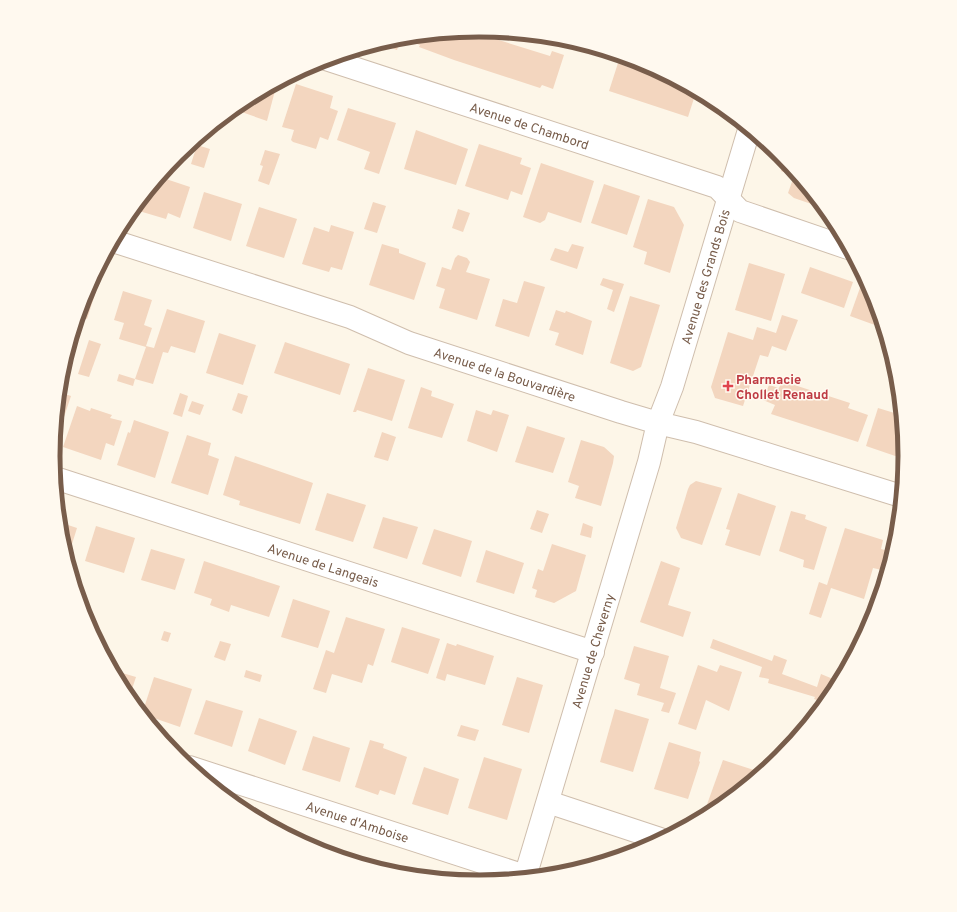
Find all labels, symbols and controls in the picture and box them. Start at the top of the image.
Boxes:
street label: Avenue de Chambord [467,101,590,154]
street label: Avenue des Grands Bois [679,208,735,347]
street label: Avenue de la Bouvardière [431,346,577,407]
place label: Pharmacie Chollet Renaud [736,373,828,404]
marker: Pharmacie Chollet Renaud [723,381,733,391]
street label: Avenue de Langeais [265,541,380,592]
street label: Avenue de Cheverny [570,592,619,711]
street label: Avenue d'Amboise [303,799,410,848]

